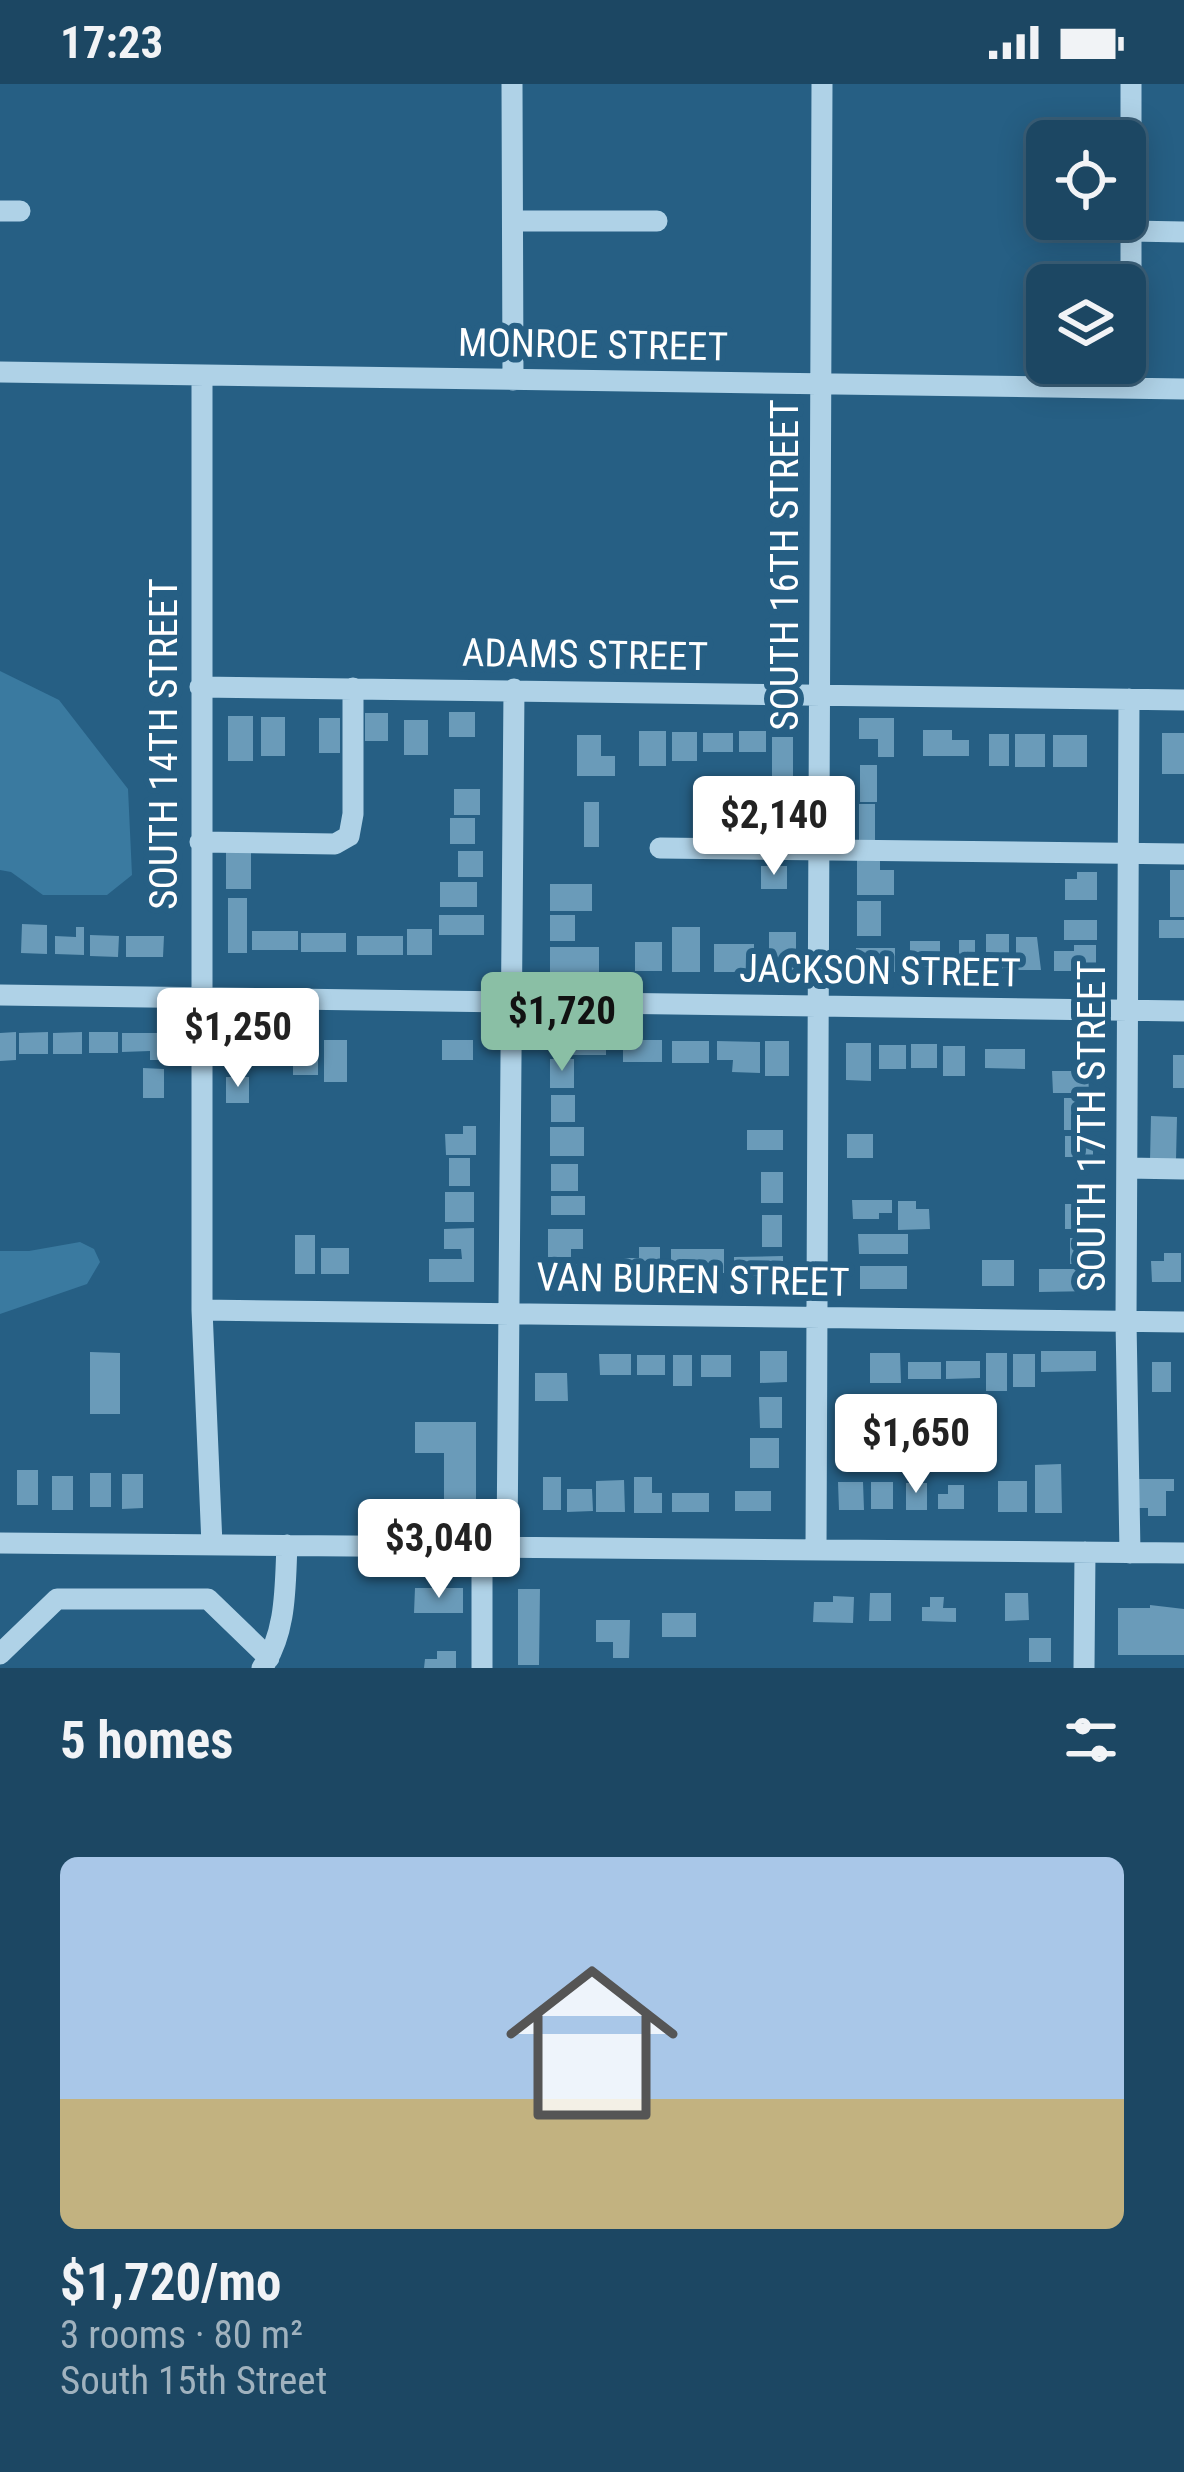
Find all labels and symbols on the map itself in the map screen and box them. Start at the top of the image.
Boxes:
street label: MONROE STREET [458,320,728,370]
street label: SOUTH 16TH STREET [762,399,808,731]
street label: SOUTH 14TH STREET [141,578,187,910]
street label: ADAMS STREET [462,630,708,680]
pin: $2,140 [676,776,872,878]
street label: JACKSON STREET [739,946,1021,996]
street label: SOUTH 17TH STREET [1069,960,1115,1292]
pin: $1,720 [464,972,660,1074]
pin: $1,250 [140,988,336,1090]
street label: VAN BUREN STREET [536,1254,850,1306]
pin: $1,650 [818,1394,1014,1496]
pin: $3,040 [341,1499,537,1601]

